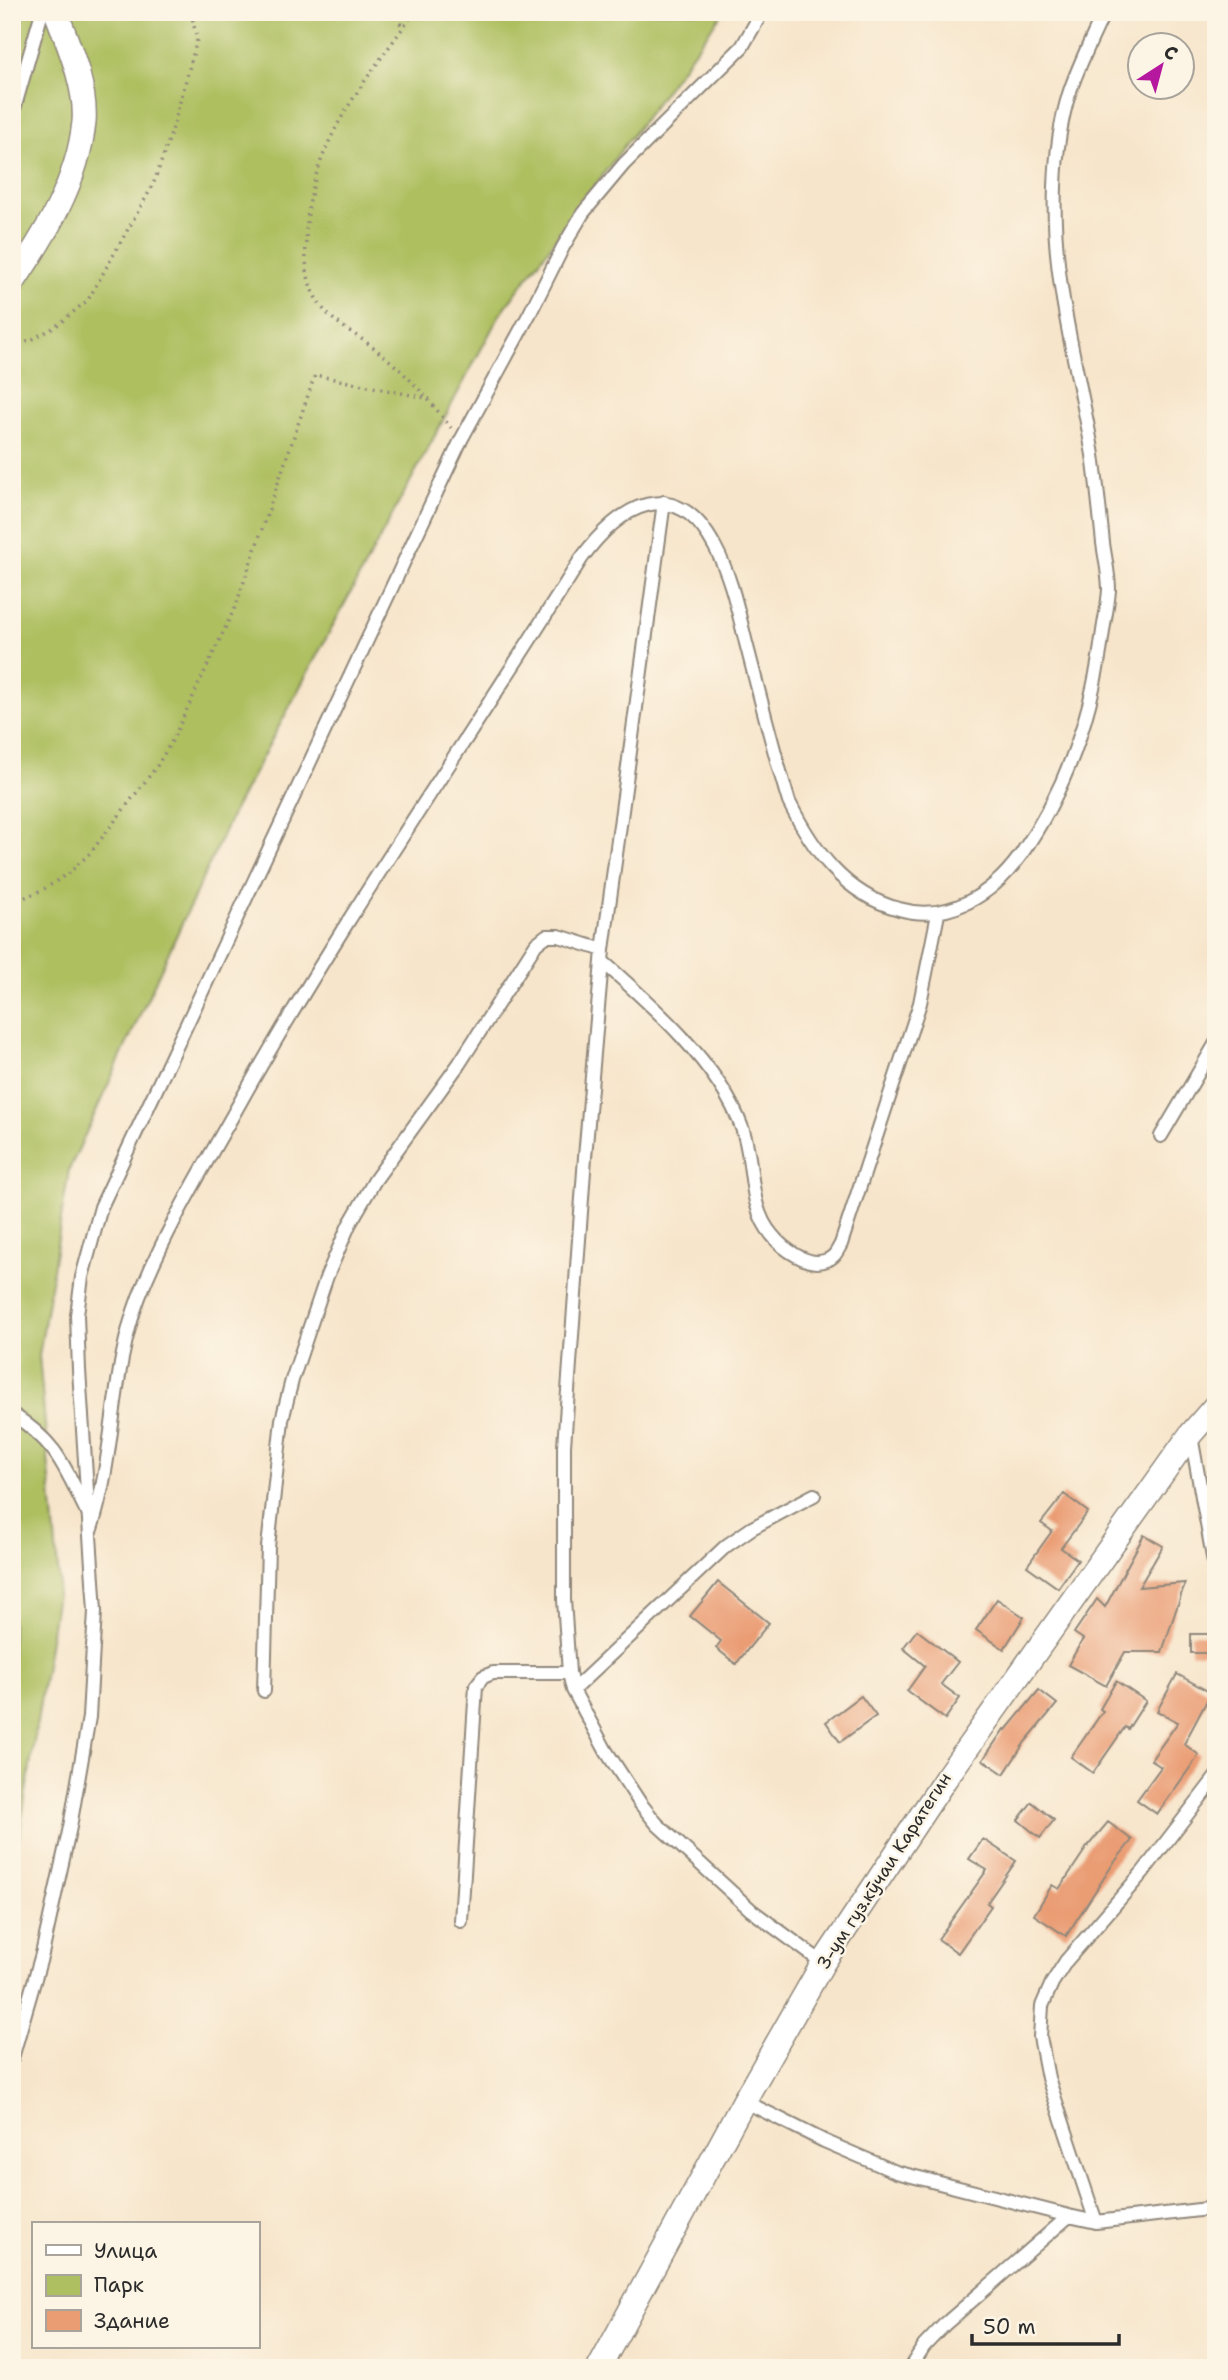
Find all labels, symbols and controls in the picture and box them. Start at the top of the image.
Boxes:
north arrow [1126,32,1196,102]
text: С [1159,39,1183,66]
street label: 3-ум гуз.кӯчаи Каратегин [811,1768,957,1974]
legend [32,2222,259,2348]
text: Улица [94,2237,157,2265]
text: Парк [94,2271,144,2299]
scale bar [972,2303,1120,2347]
text: Здание [94,2307,170,2335]
text: 50 m [983,2313,1036,2341]

